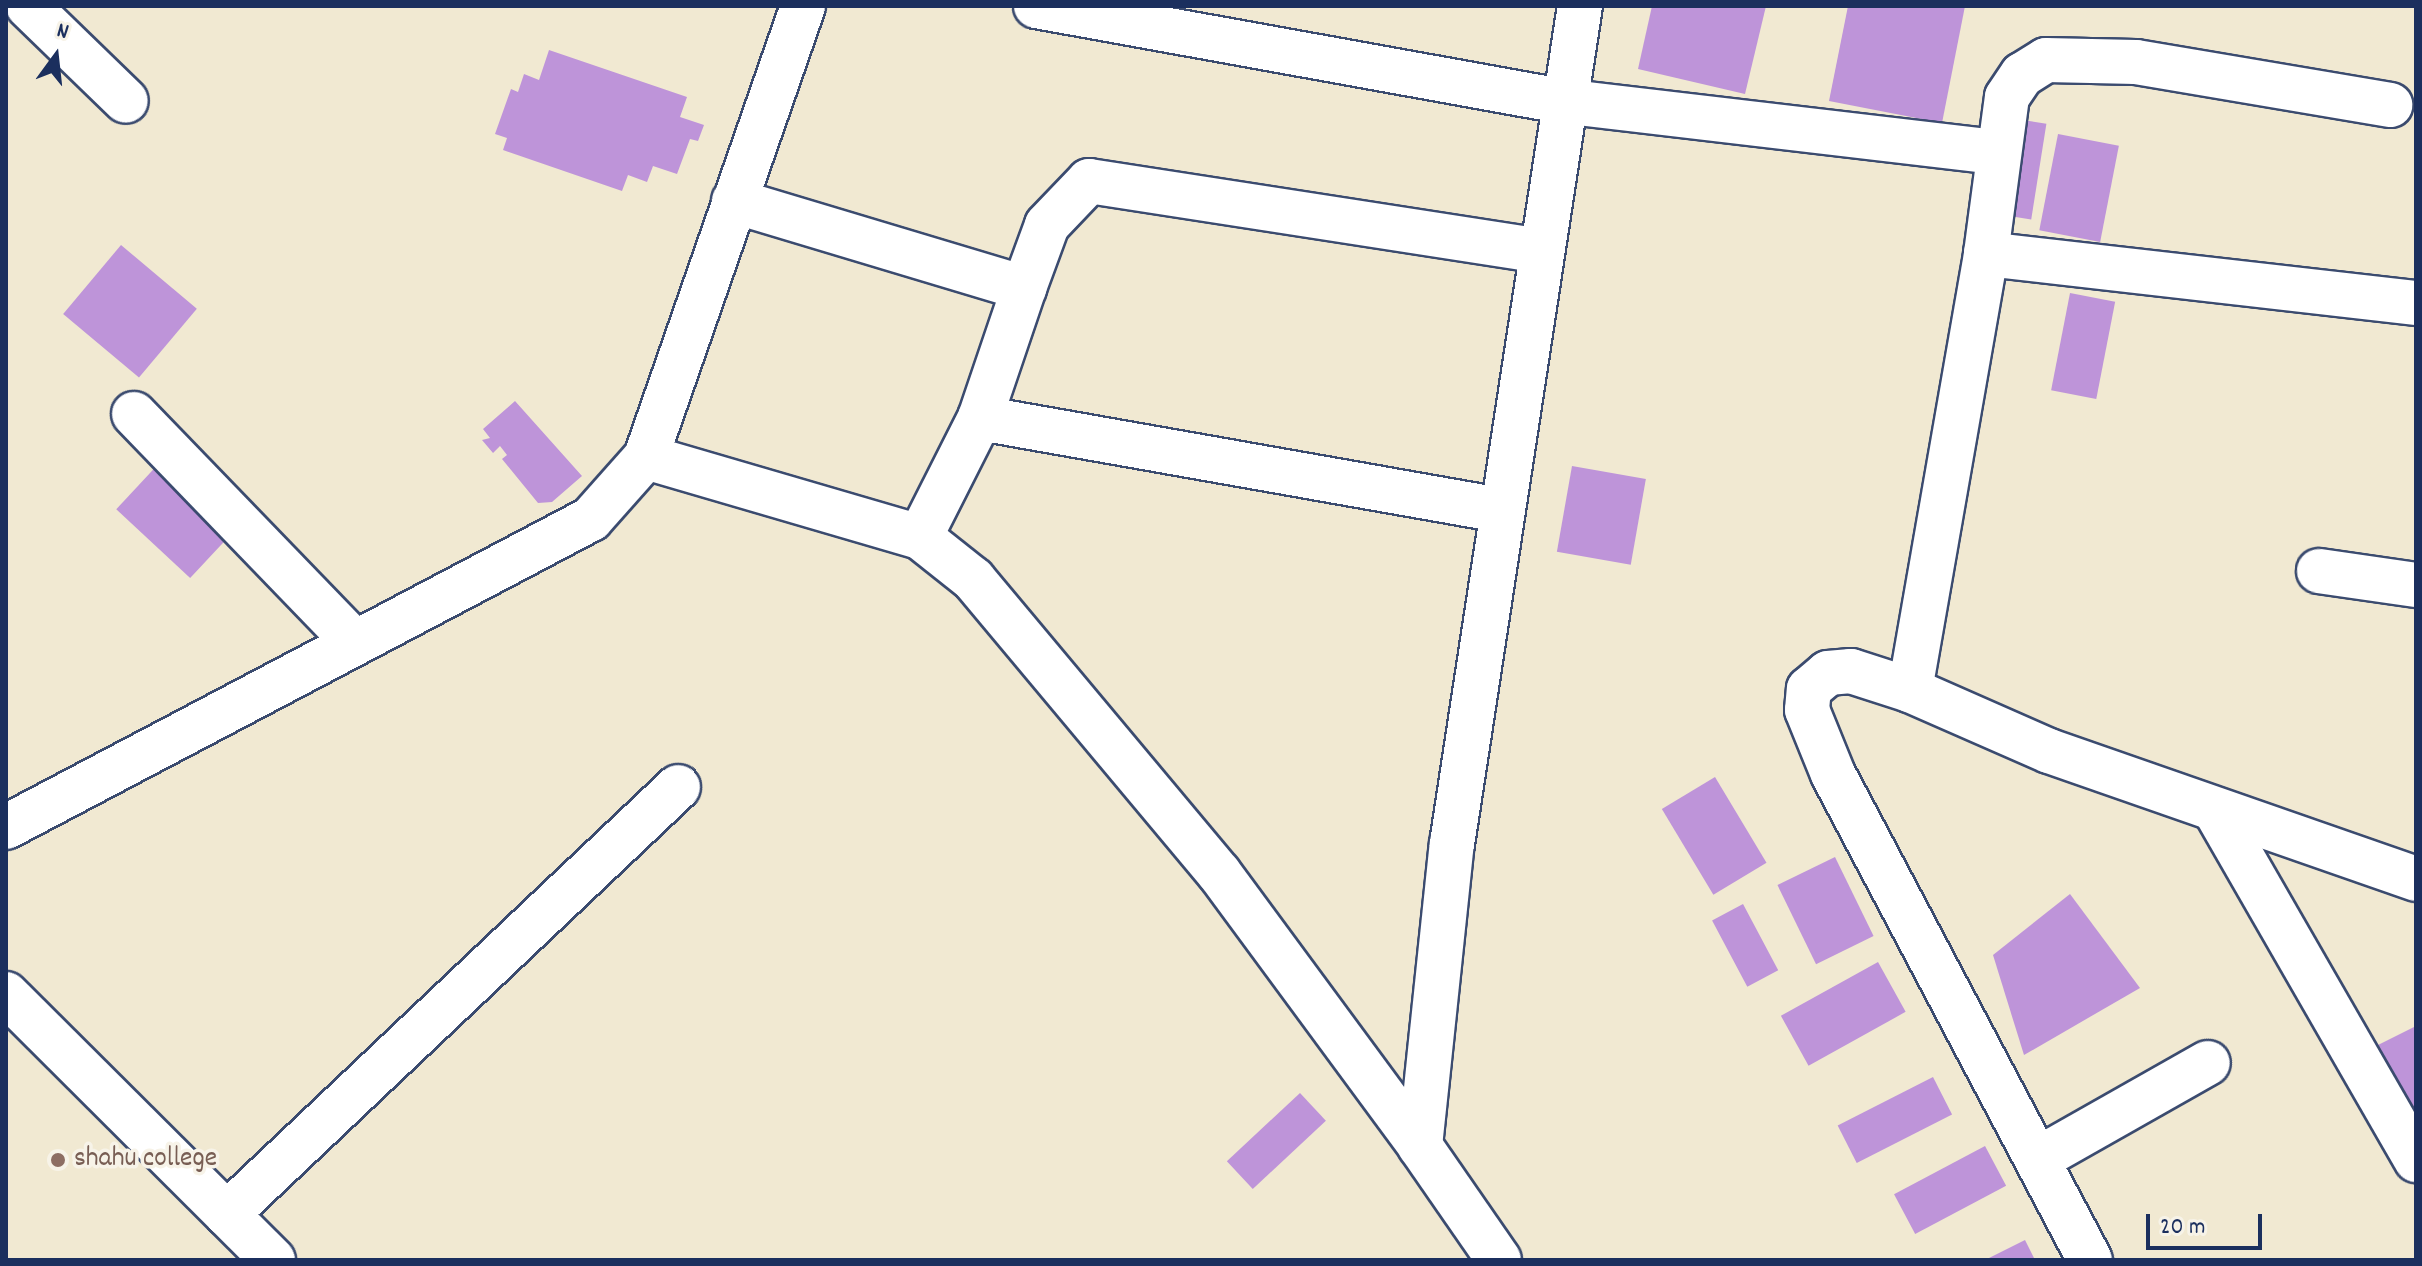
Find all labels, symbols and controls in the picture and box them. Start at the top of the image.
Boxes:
north arrow [16,16,96,96]
text: N [53,16,72,49]
place label: shahu college [74,1143,217,1177]
marker: shahu college [49,1151,67,1169]
scale bar [2150,1198,2266,1248]
text: 20 m [2160,1211,2206,1245]

